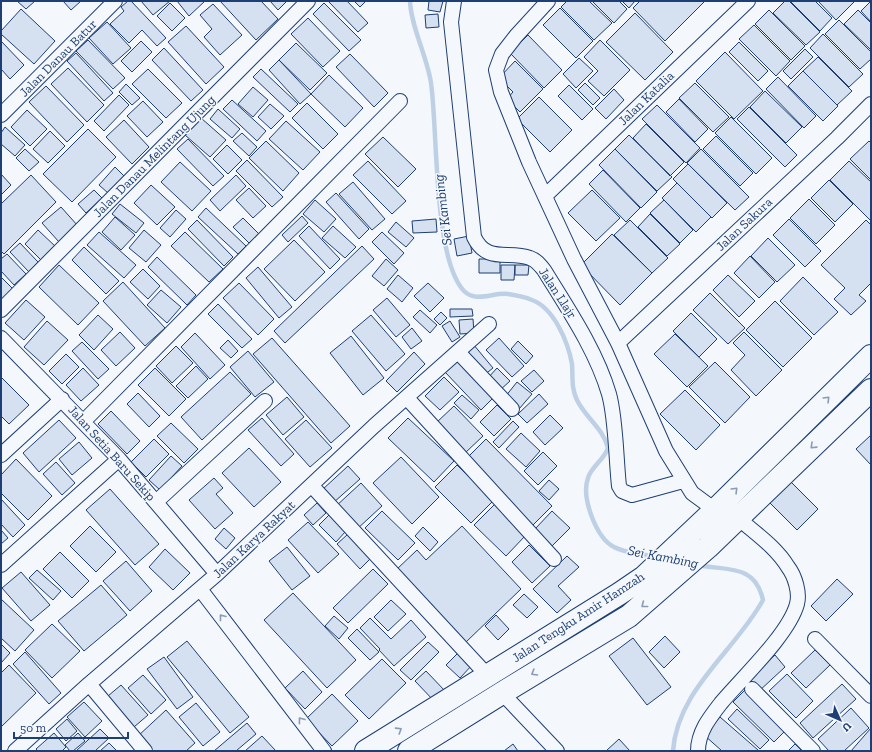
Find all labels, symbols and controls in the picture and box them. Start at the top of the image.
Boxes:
street label: Jalan Danau Batur [16,16,100,100]
street label: Jalan Katalia [615,67,677,128]
street label: Jalan Danau Melintang Ujung [90,92,219,221]
water label: Sei Kambing [430,173,456,247]
street label: Jalan Sakura [713,194,776,254]
street label: Jalan Llajr [535,265,580,322]
one-way arrow [822,396,830,404]
street label: Jalan Setia Baru Sekip [65,402,159,504]
one-way arrow [810,441,818,449]
one-way arrow [730,487,738,495]
street label: Jalan Karya Rakyat [210,497,298,581]
water label: Sei Kambing [626,542,701,572]
street label: Jalan Tengku Amir Hamzah [509,568,647,665]
one-way arrow [641,600,648,607]
one-way arrow [219,614,226,621]
one-way arrow [531,669,538,676]
north arrow [820,700,860,740]
scale bar [14,714,128,740]
one-way arrow [299,717,306,724]
text: U [839,719,854,734]
text: 50 m [20,721,47,735]
one-way arrow [395,728,402,735]

